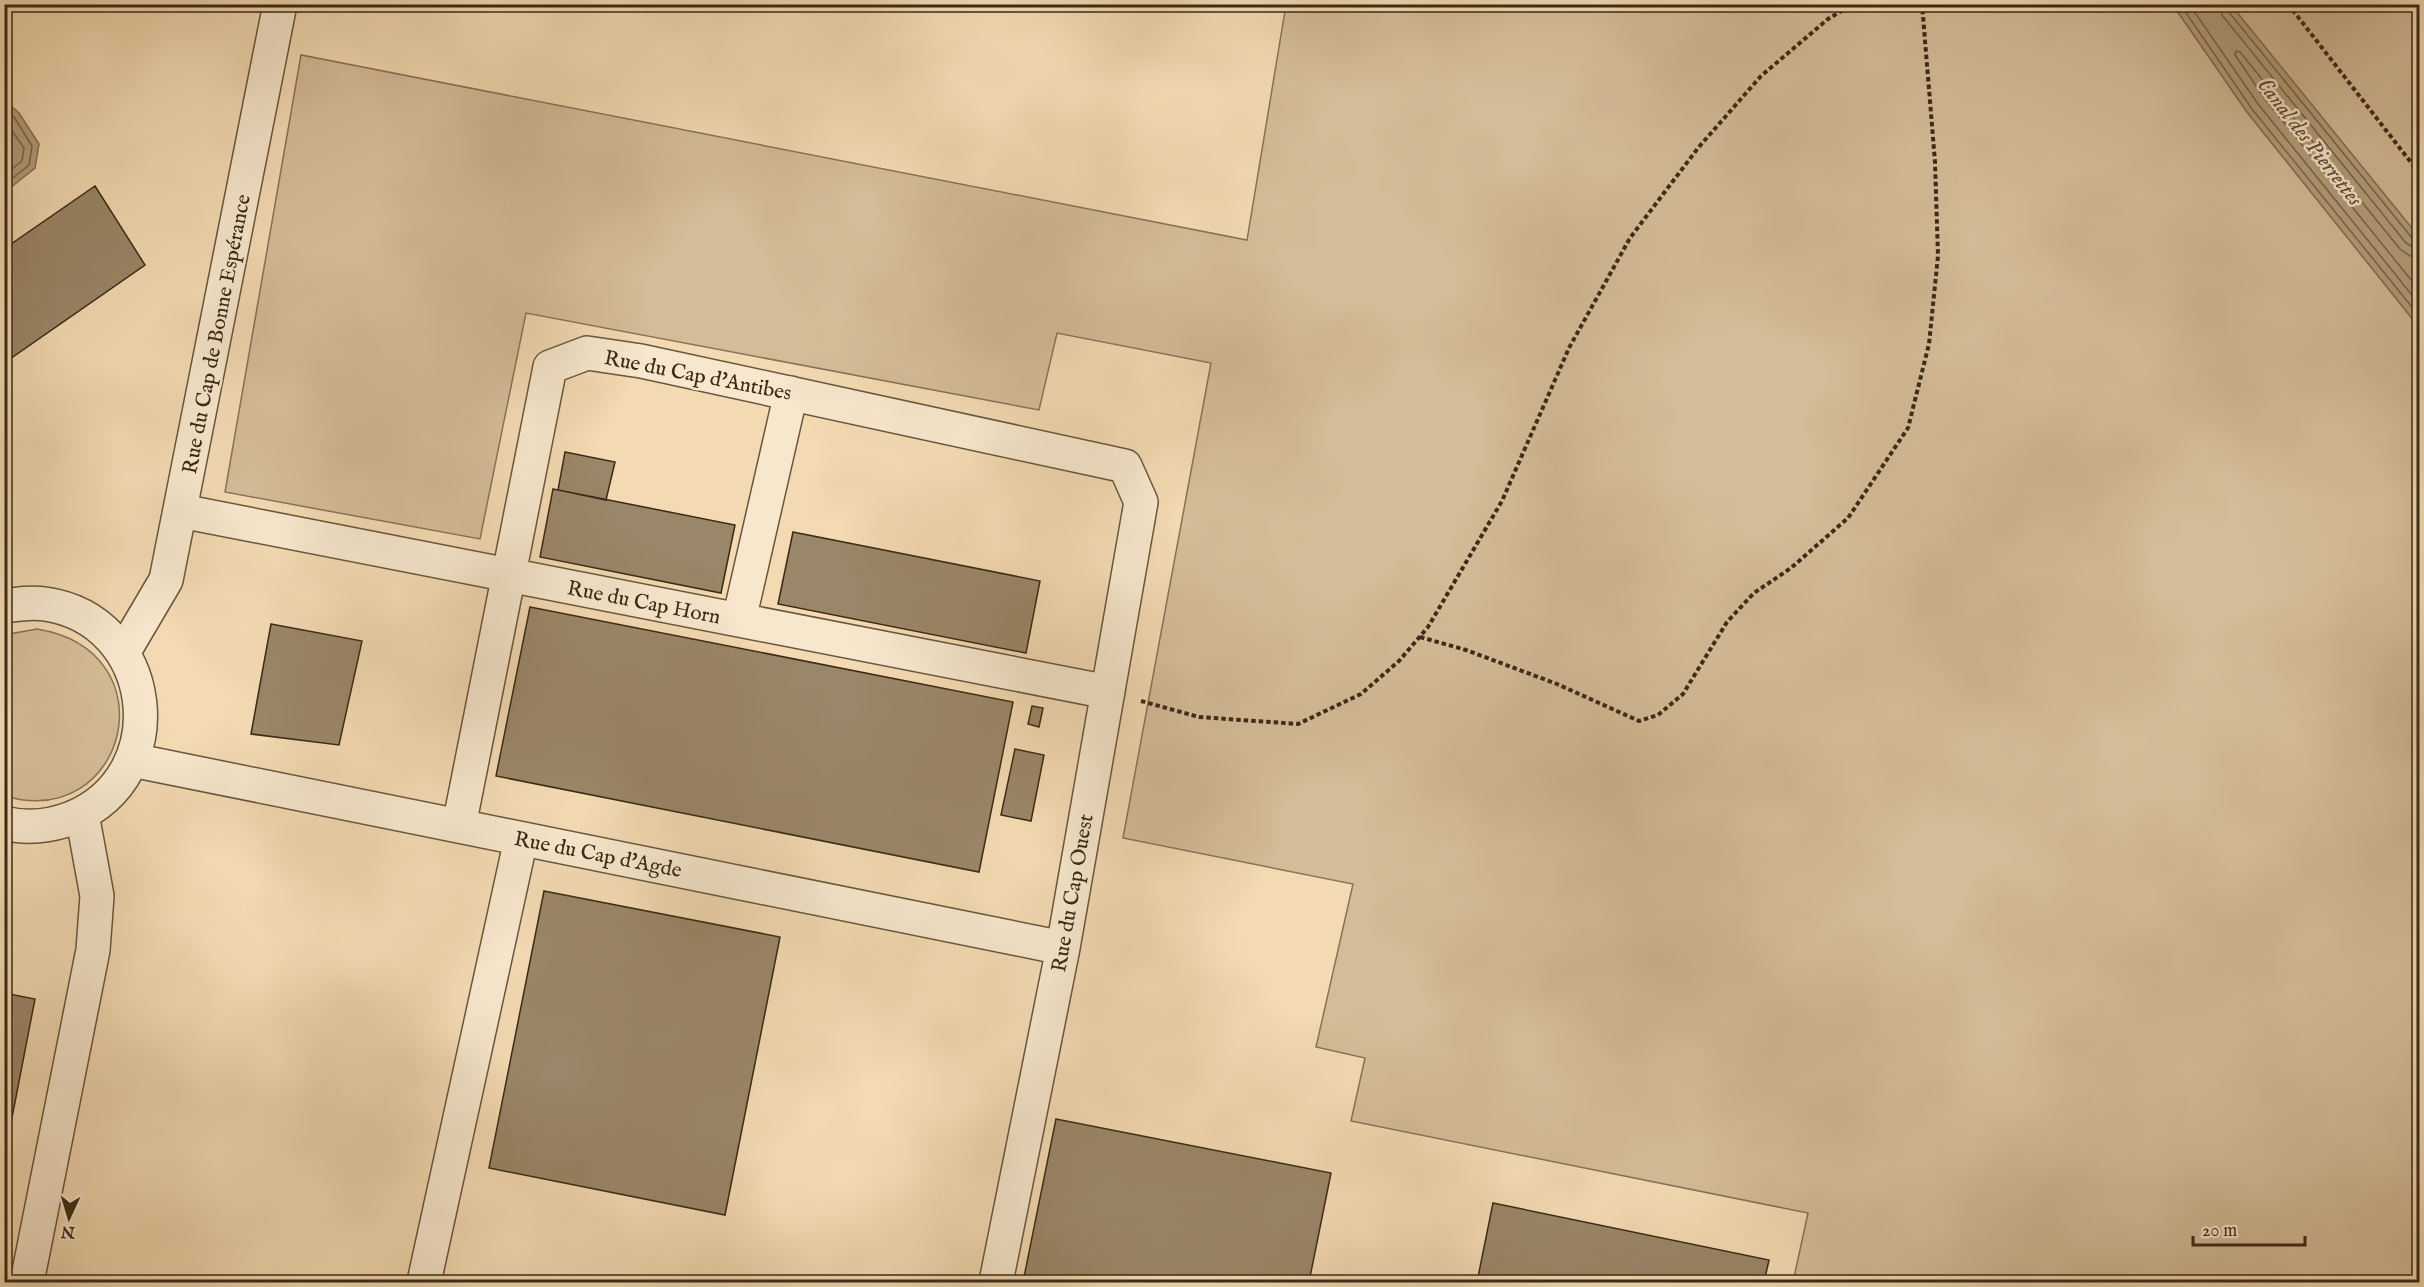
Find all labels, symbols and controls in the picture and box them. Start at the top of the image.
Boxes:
water label: Canal des Pierrettes [2251,72,2369,213]
street label: Rue du Cap de Bonne Espérance [177,192,258,476]
street label: Rue du Cap d'Antibes [602,345,794,408]
street label: Rue du Cap Horn [565,575,723,632]
street label: Rue du Cap Ouest [1046,812,1101,975]
street label: Rue du Cap d'Agde [512,826,684,885]
north arrow [39,1188,99,1248]
scale bar [2193,1209,2306,1247]
text: N [60,1220,77,1241]
text: 20 m [2202,1220,2237,1243]

